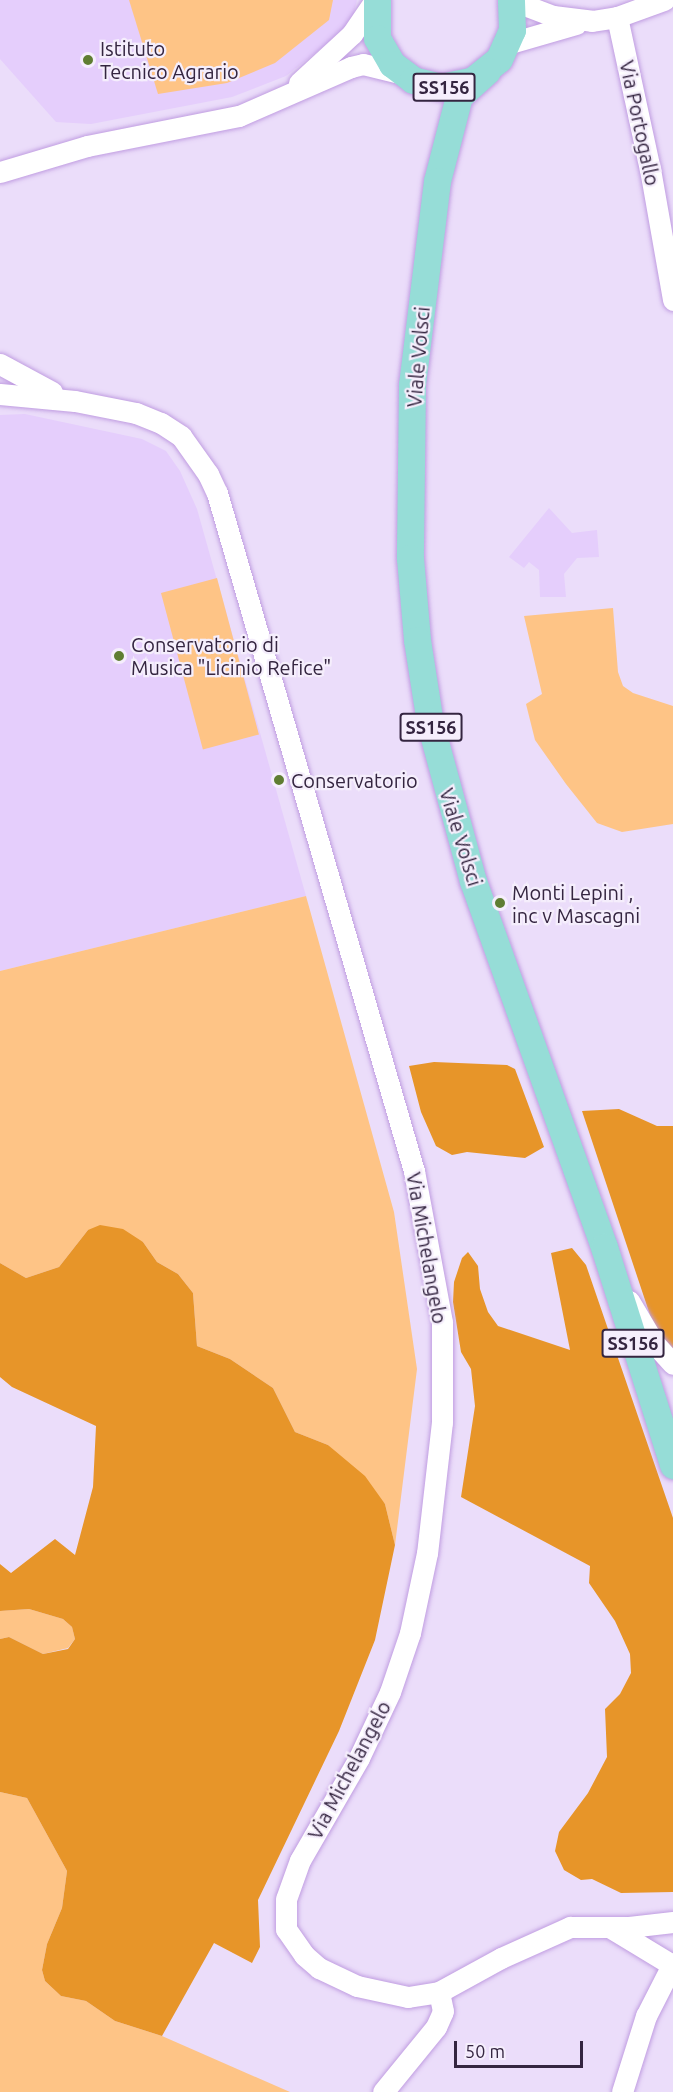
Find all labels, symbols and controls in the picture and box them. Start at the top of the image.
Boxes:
place label: Istituto Tecnico Agrario [100,36,239,83]
marker: Istituto Tecnico Agrario [81,53,95,67]
street label: Via Portogallo [615,58,665,188]
road number: SS156 [412,72,476,102]
street label: Viale Volsci [402,306,434,408]
place label: Conservatorio di Musica "Licinio Refice" [131,632,331,679]
marker: Conservatorio di Musica "Licinio Refice" [112,649,126,663]
road number: SS156 [400,712,462,742]
place label: Conservatorio [291,768,418,792]
marker: Conservatorio [272,773,286,787]
street label: Viale Volsci [435,785,487,889]
place label: Monti Lepini , inc v Mascagni [512,880,640,927]
marker: Monti Lepini , inc v Mascagni [493,896,507,910]
street label: Via Michelangelo [402,1170,452,1326]
road number: SS156 [602,1328,664,1358]
street label: Via Michelangelo [302,1697,396,1843]
scale bar [457,2029,586,2067]
text: 50 m [465,2041,505,2061]

